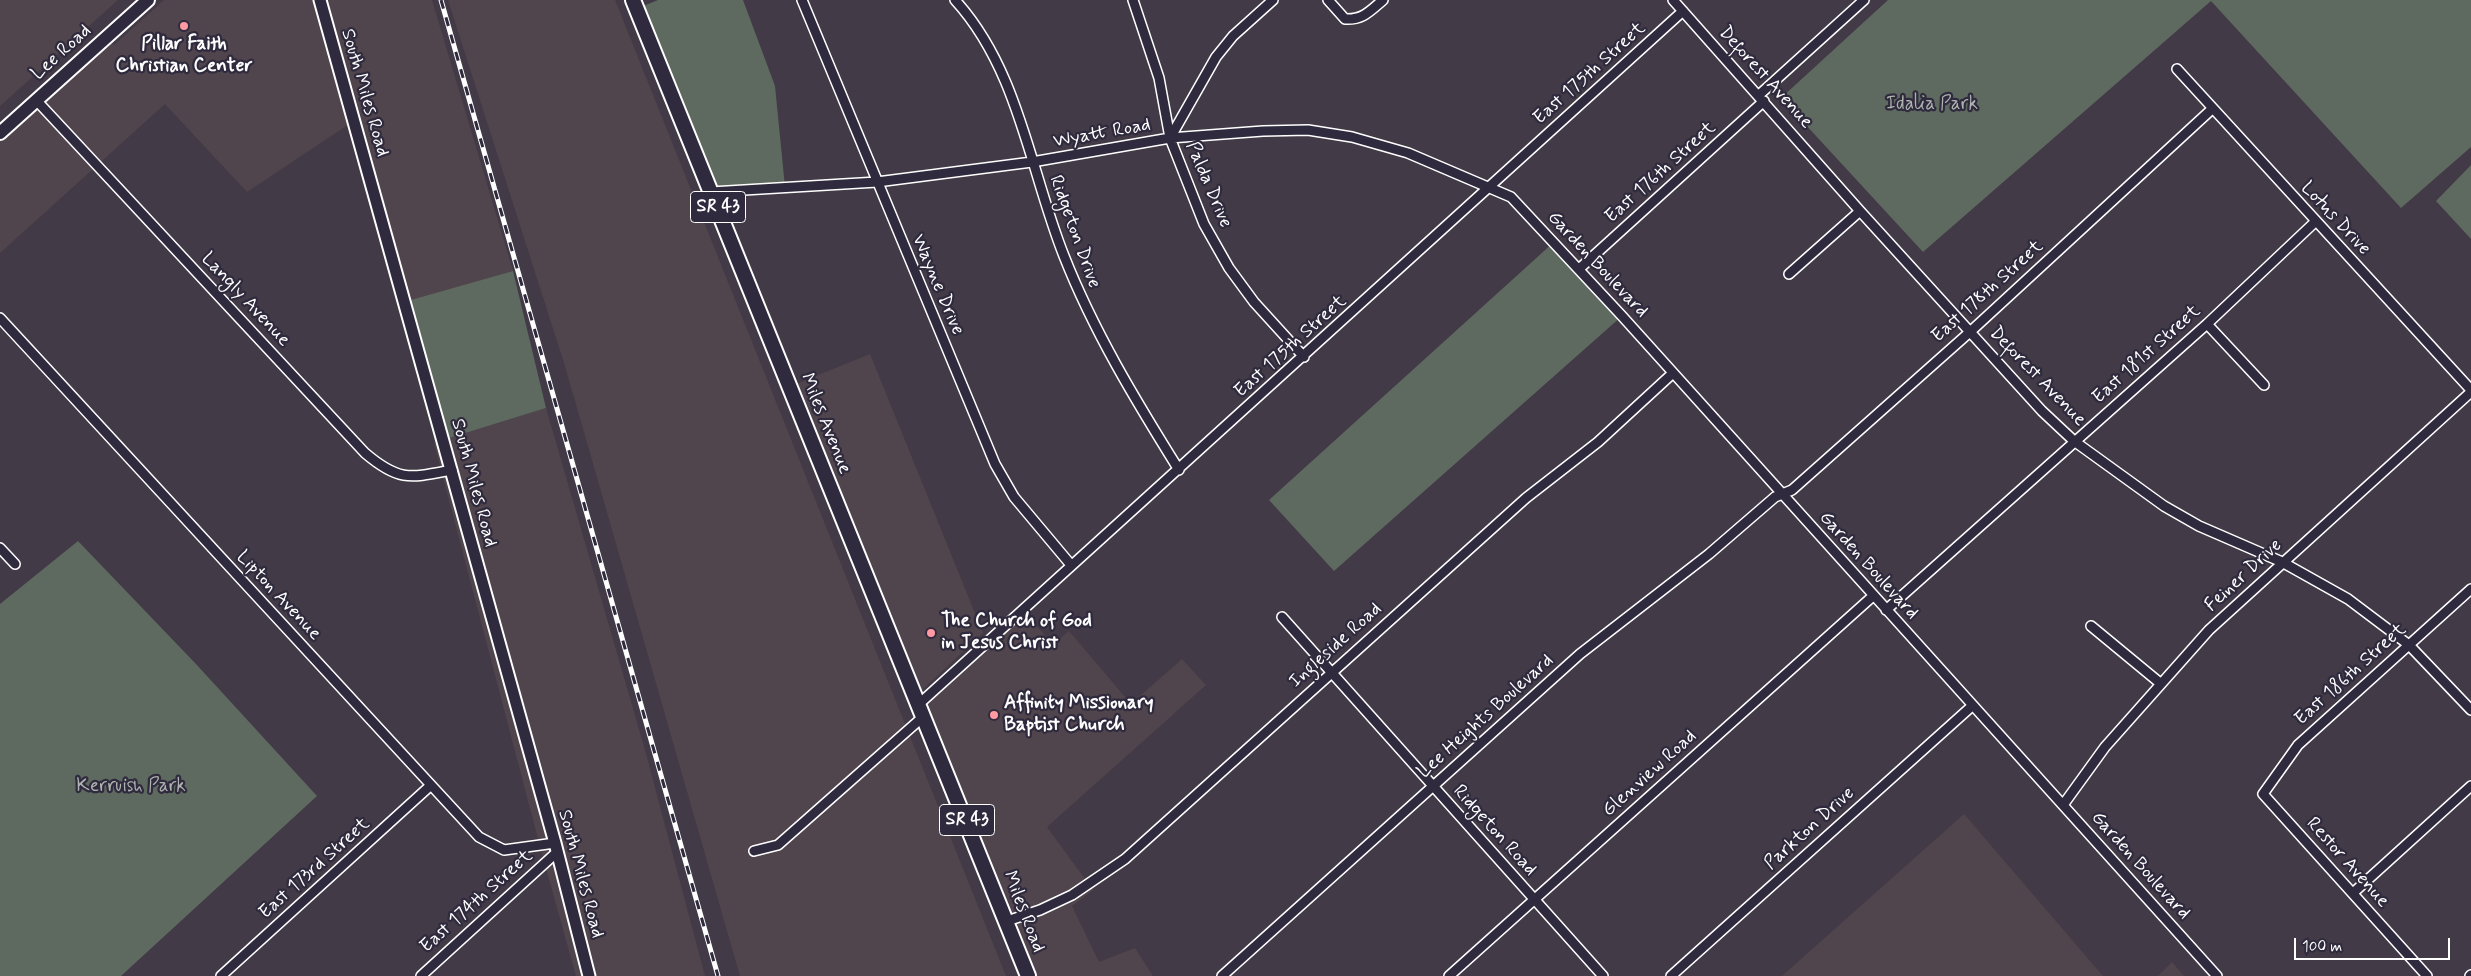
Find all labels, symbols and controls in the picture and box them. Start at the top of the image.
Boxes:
street label: East 175th Street [1529,18,1651,130]
street label: Lee Road [27,20,97,86]
marker: Pillar Faith Christian Center [178,20,190,32]
street label: Deforest Avenue [1713,22,1817,134]
street label: South Miles Road [335,27,393,159]
place label: Pillar Faith Christian Center [116,34,252,78]
park label: Idalia Park [1886,94,1978,116]
street label: Wyatt Road [1051,114,1153,154]
street label: East 176th Street [1601,117,1721,229]
street label: Palda Drive [1180,139,1236,231]
street label: Ridgeton Drive [1043,172,1105,292]
street label: Lotus Drive [2295,177,2375,261]
road number: SR 43 [690,192,746,222]
street label: Garden Boulevard [1542,207,1652,323]
street label: Wayne Drive [906,231,968,339]
street label: East 178th Street [1927,236,2049,348]
street label: Langly Avenue [196,248,294,352]
street label: East 175th Street [1230,291,1352,403]
street label: East 181st Street [2088,300,2206,410]
street label: Deforest Avenue [1984,322,2090,432]
street label: Miles Avenue [794,370,856,478]
street label: South Miles Road [445,416,501,550]
street label: Garden Boulevard [1813,507,1923,625]
street label: Feiner Drive [2201,535,2287,617]
street label: Lipton Avenue [231,546,325,646]
street label: Ingleside Road [1285,598,1387,694]
place label: The Church of God in Jesus Christ [941,611,1092,655]
street label: East 186th Street [2291,619,2411,731]
marker: The Church of God in Jesus Christ [925,627,937,639]
street label: Lee Heights Boulevard [1413,650,1559,784]
place label: Affinity Missionary Baptist Church [1004,693,1154,737]
marker: Affinity Missionary Baptist Church [988,709,1000,721]
street label: Glenview Road [1598,726,1702,822]
park label: Kerruish Park [76,776,186,798]
street label: Ridgeton Road [1447,781,1541,881]
street label: Parkton Drive [1760,783,1860,875]
road number: SR 43 [940,804,994,836]
street label: South Miles Road [552,807,608,941]
street label: Garden Boulevard [2085,807,2195,925]
street label: East 173rd Street [255,813,375,925]
street label: Restor Avenue [2300,813,2394,913]
street label: East 174th Street [416,846,538,958]
street label: Miles Road [997,868,1049,956]
scale bar [2296,928,2452,960]
text: 100 m [2302,937,2342,957]

